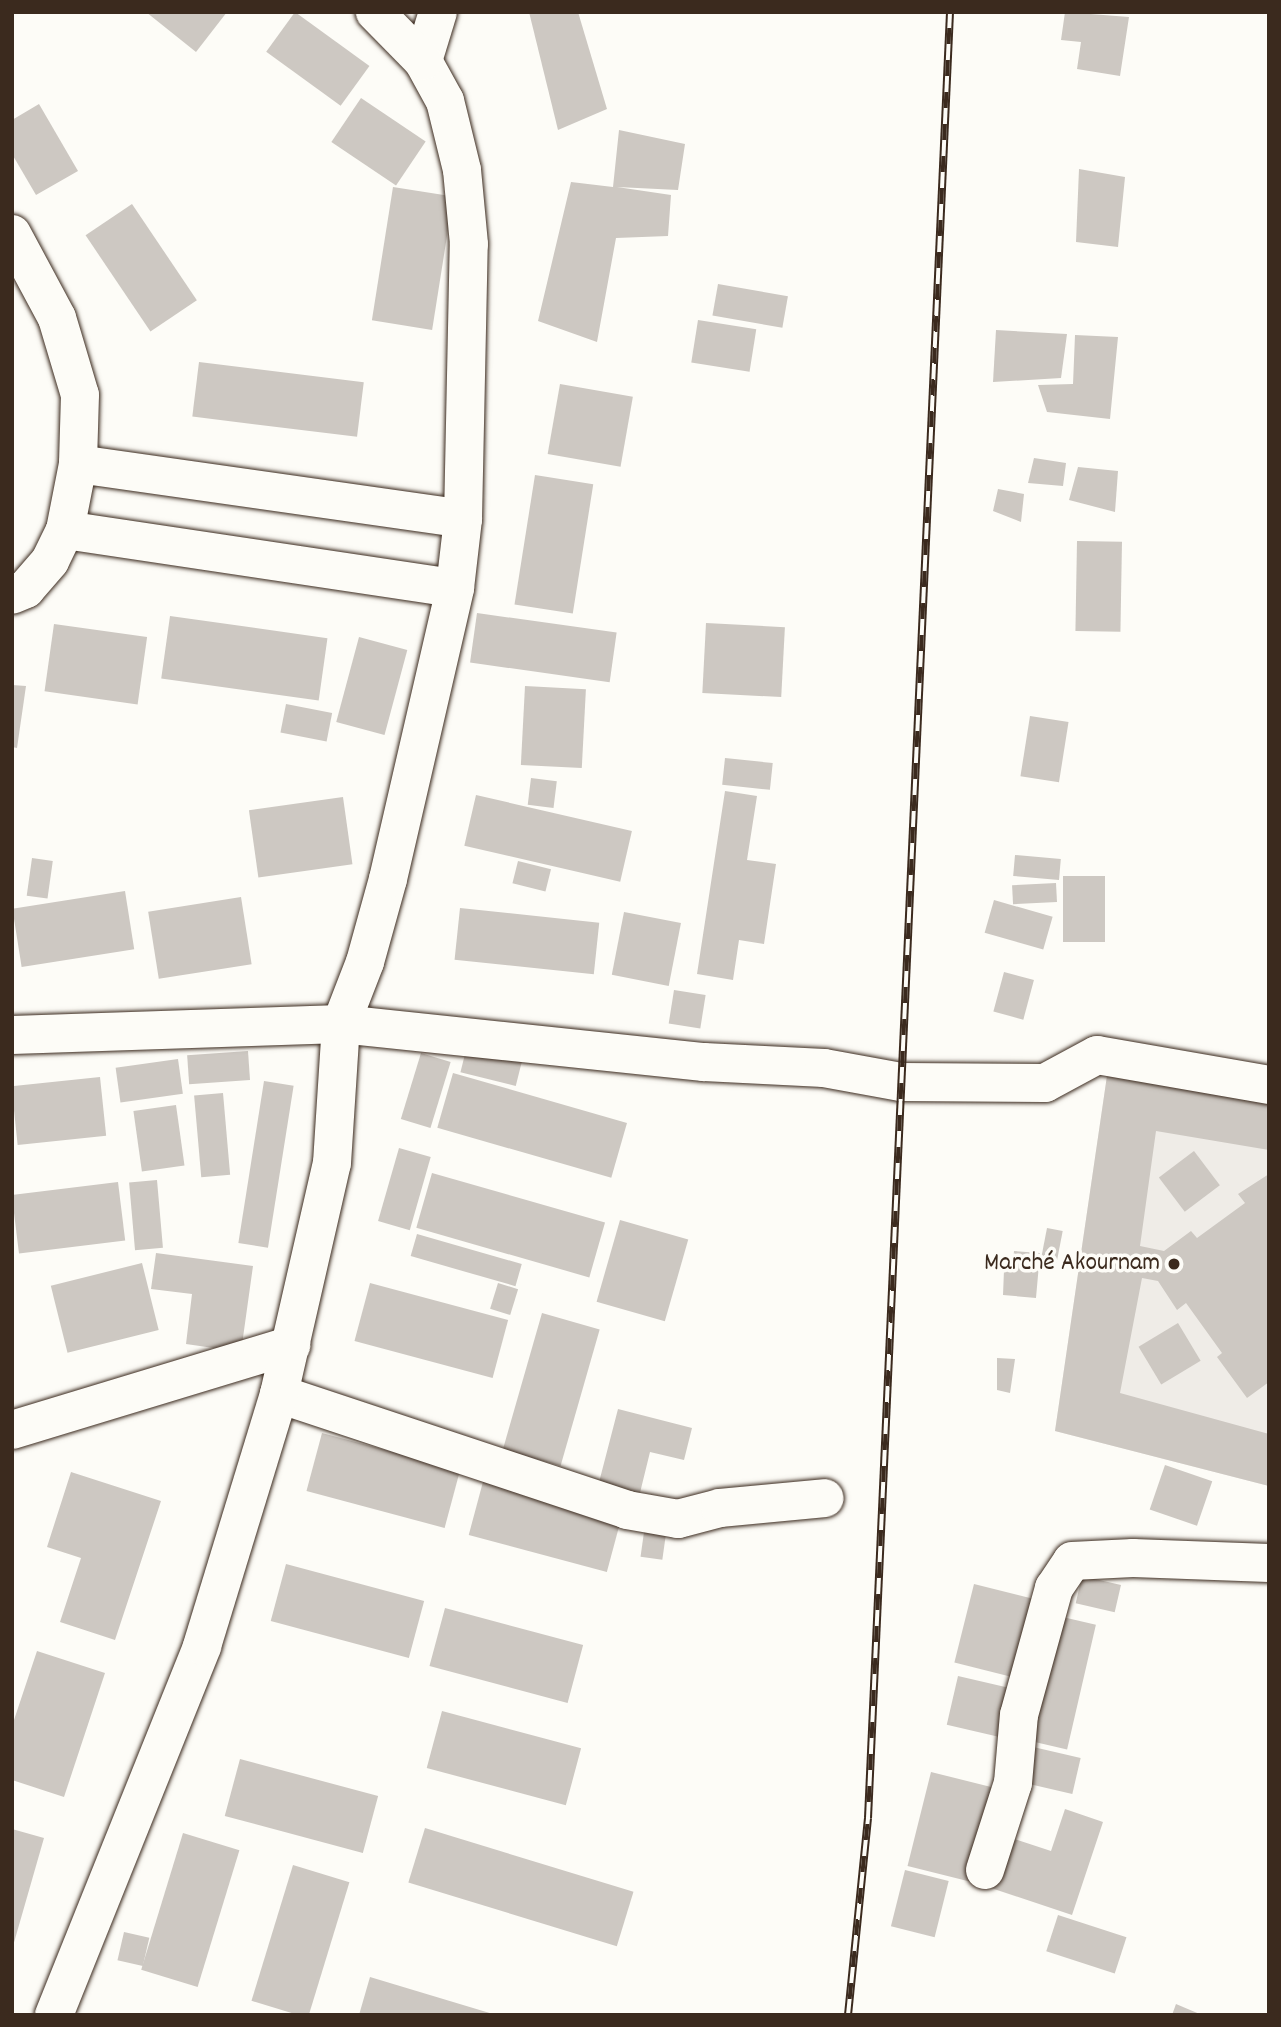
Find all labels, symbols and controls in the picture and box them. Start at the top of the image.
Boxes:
place label: Marché Akournam [984,1248,1160,1280]
marker: Marché Akournam [1166,1256,1182,1272]

